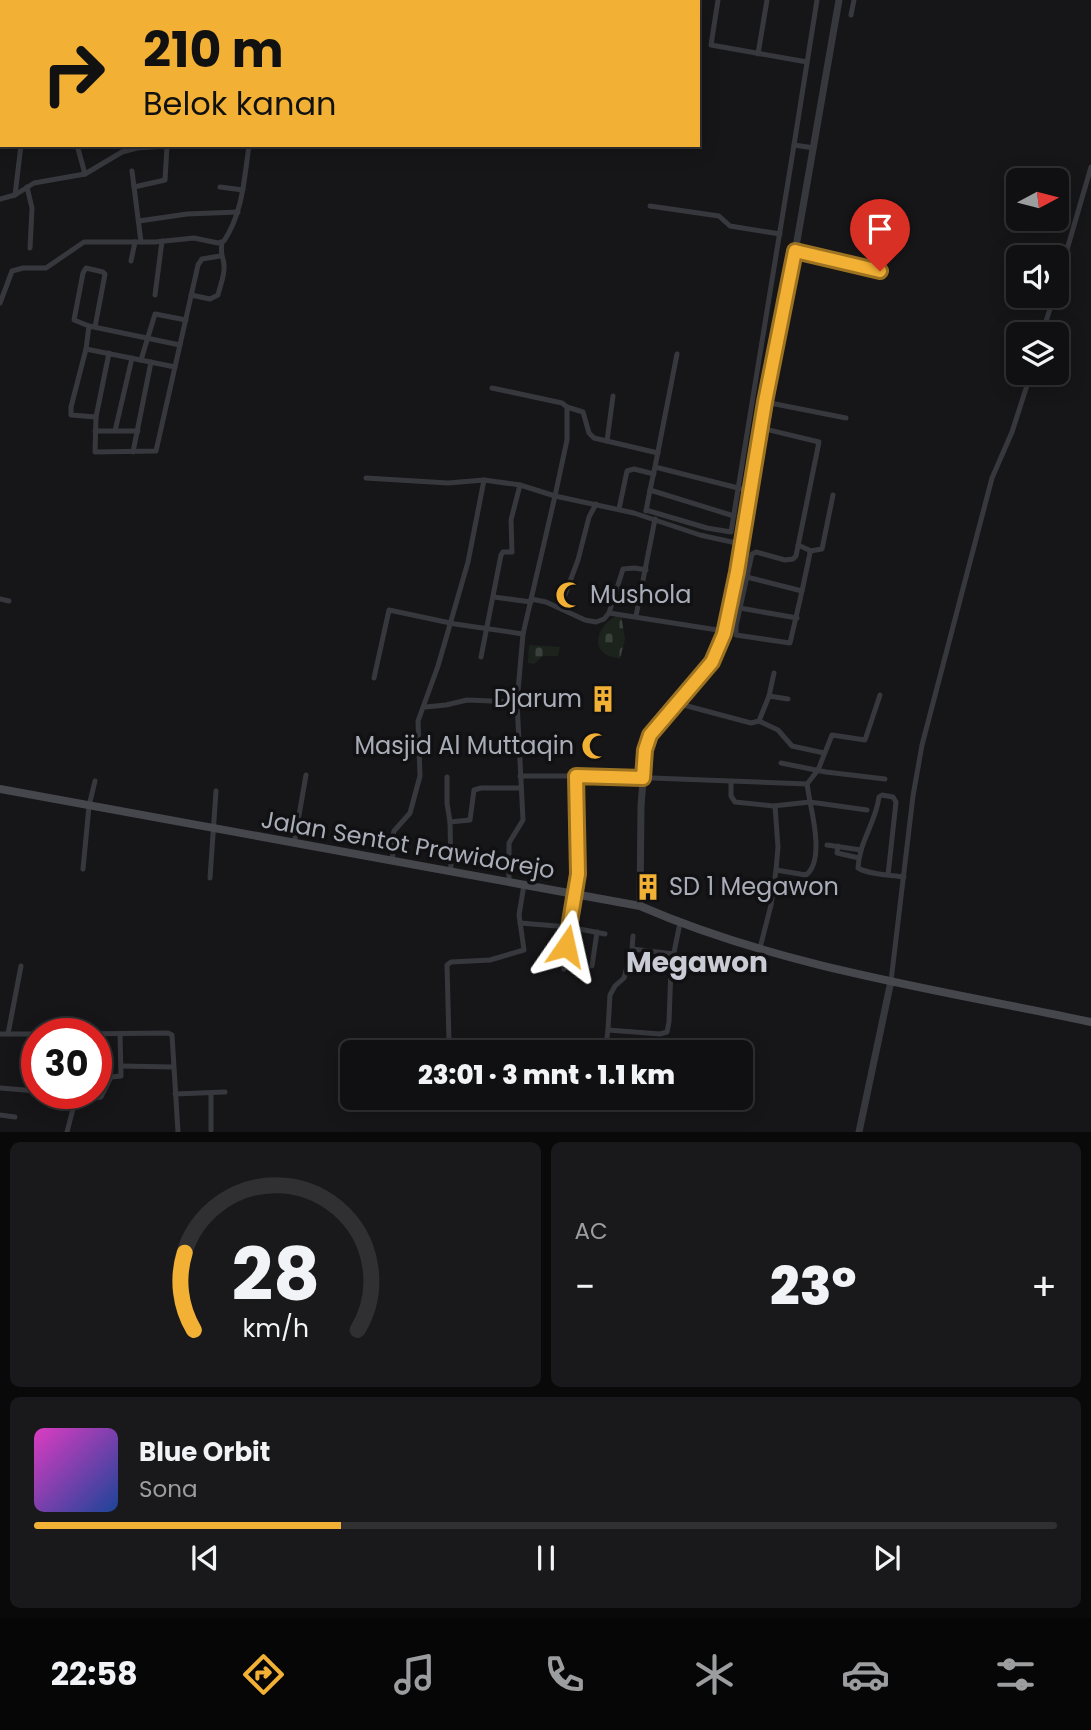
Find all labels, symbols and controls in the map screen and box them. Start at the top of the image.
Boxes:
text: 210 m [143,16,284,84]
icon: right [28,28,119,119]
text: Belok kanan [143,81,337,126]
north arrow [1006,168,1069,231]
map controls [1006,168,1069,385]
pin [850,199,910,271]
icon: arrive [861,210,899,248]
button: sound [1006,245,1069,308]
button: layers [1006,322,1069,385]
place label: Mushola [590,578,691,611]
mosque icon: Mushola [554,580,584,610]
place label: Djarum [494,682,582,715]
building icon: Djarum [588,684,618,714]
place label: Masjid Al Muttaqin [354,729,574,762]
mosque icon: Masjid Al Muttaqin [580,731,610,761]
street label: Jalan Sentot Prawidorejo [259,802,558,887]
place label: SD 1 Megawon [669,870,839,903]
building icon: SD 1 Megawon [633,872,663,902]
position arrow [529,909,603,983]
district label: Megawon [626,943,768,982]
speed limit sign: 30 [21,1018,112,1109]
text: 23:01 · 3 mnt · 1.1 km [418,1057,675,1093]
text: AC [575,1215,608,1247]
text: 28 [231,1225,320,1326]
text: 23° [770,1250,856,1323]
text: − [575,1260,595,1313]
text: + [1031,1260,1057,1313]
text: km/h [242,1311,309,1346]
text: Blue Orbit [139,1434,270,1470]
text: Sona [139,1473,198,1505]
icon: previous [186,1539,224,1577]
icon: pause [527,1539,565,1577]
icon: next [868,1539,906,1577]
icon: directions [239,1650,288,1699]
icon: music [390,1650,439,1699]
icon: phone [540,1650,589,1699]
icon: climate [690,1650,739,1699]
icon: car [841,1650,890,1699]
icon: filters [991,1650,1040,1699]
text: 22:58 [51,1651,138,1696]

